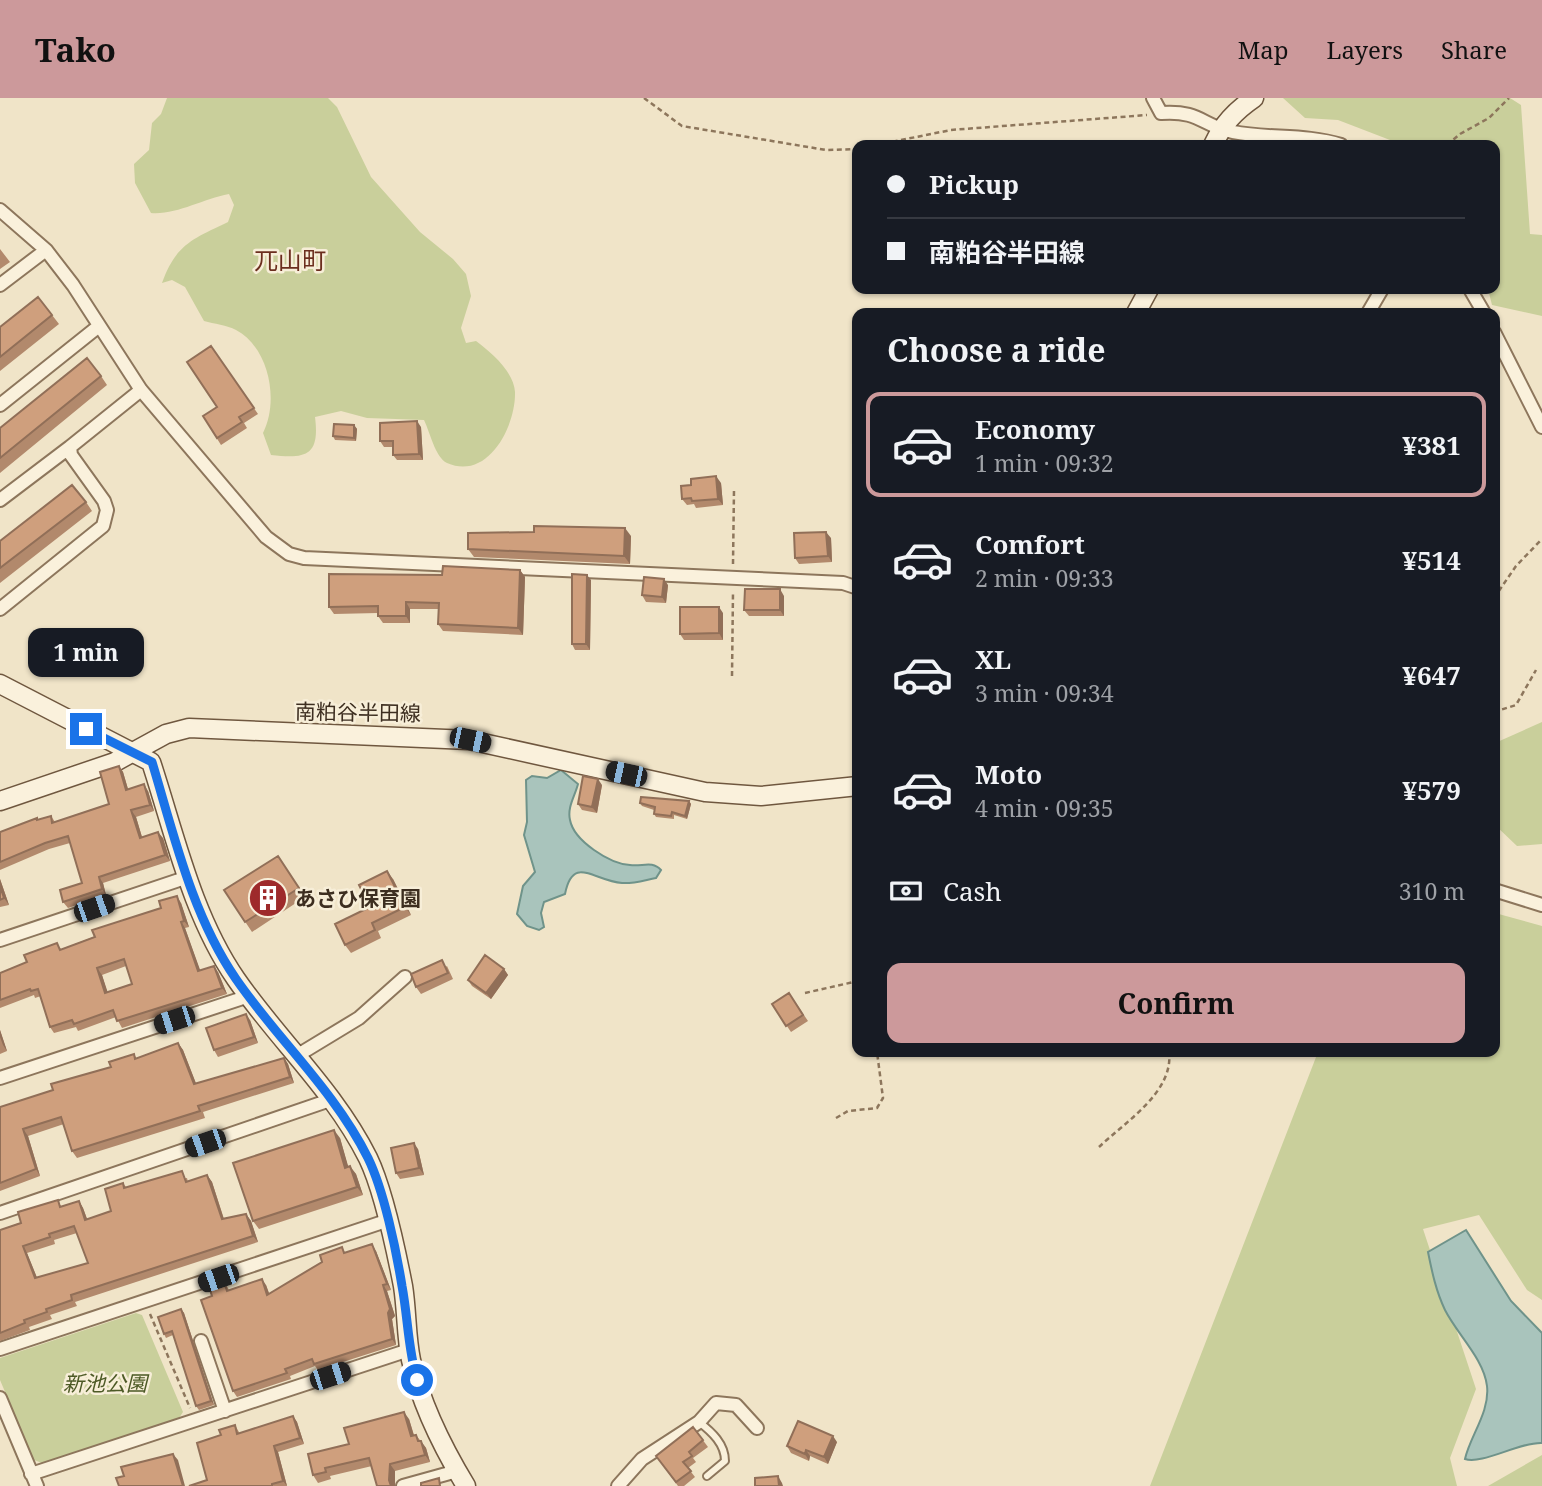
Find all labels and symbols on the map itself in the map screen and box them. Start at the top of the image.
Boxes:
district label: 兀山町 [254,243,326,276]
callout: 1 min [28,628,144,676]
street label: 南粕谷半田線 [295,697,421,727]
route end [70,713,102,745]
car [448,725,493,755]
car [604,759,649,789]
building icon: あさひ保育園 [247,877,289,919]
place label: あさひ保育園 [295,884,421,912]
car [71,891,118,925]
car [151,1004,198,1036]
car [182,1126,229,1160]
car [195,1261,242,1295]
car [307,1360,354,1392]
route start [401,1364,433,1396]
park label: 新池公園 [63,1369,150,1397]

